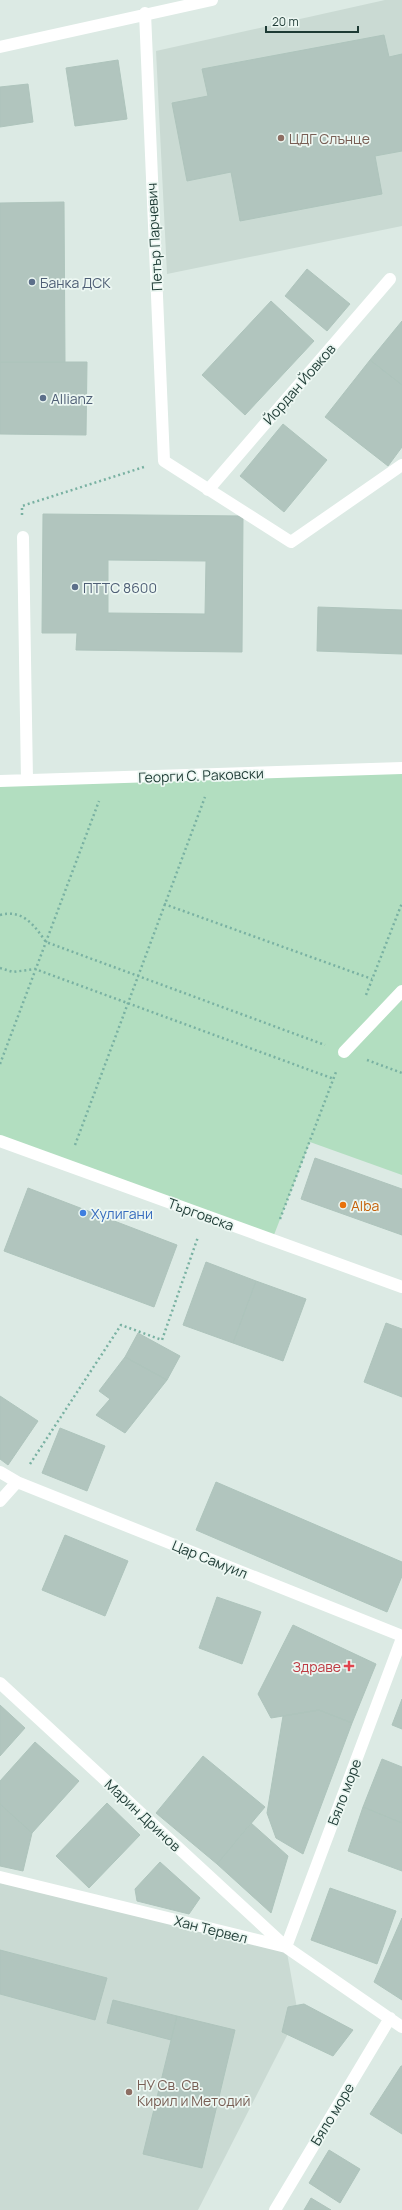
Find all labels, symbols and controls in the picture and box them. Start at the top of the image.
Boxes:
scale bar [266,8,358,34]
text: 20 m [272,13,299,30]
place label: ЦДГ Слънце [289,129,370,148]
marker: ЦДГ Слънце [276,133,286,143]
street label: Петър Парчевич [142,182,166,292]
place label: Банка ДСК [40,273,111,292]
marker: Банка ДСК [27,277,37,287]
street label: Йордан Йовков [259,339,340,428]
place label: Allianz [51,389,93,408]
marker: Allianz [38,393,48,403]
place label: ПТТС 8600 [83,578,157,597]
marker: ПТТС 8600 [70,582,80,592]
street label: Георги С. Раковски [138,763,264,787]
street label: Търговска [165,1193,237,1235]
place label: Alba [351,1196,379,1215]
marker: Alba [338,1200,348,1210]
place label: Хулигани [91,1204,153,1223]
marker: Хулигани [78,1208,88,1218]
street label: Цар Самуил [169,1535,251,1583]
place label: Здраве [293,1657,341,1676]
marker: Здраве [344,1661,354,1671]
street label: Бяло море [323,1756,365,1828]
street label: Марин Дринов [101,1775,185,1856]
street label: Хан Тервел [172,1911,250,1947]
place label: НУ Св. Св. Кирил и Методий [137,2075,251,2110]
street label: Бяло море [306,2079,358,2149]
marker: НУ Св. Св. Кирил и Методий [124,2087,134,2097]

